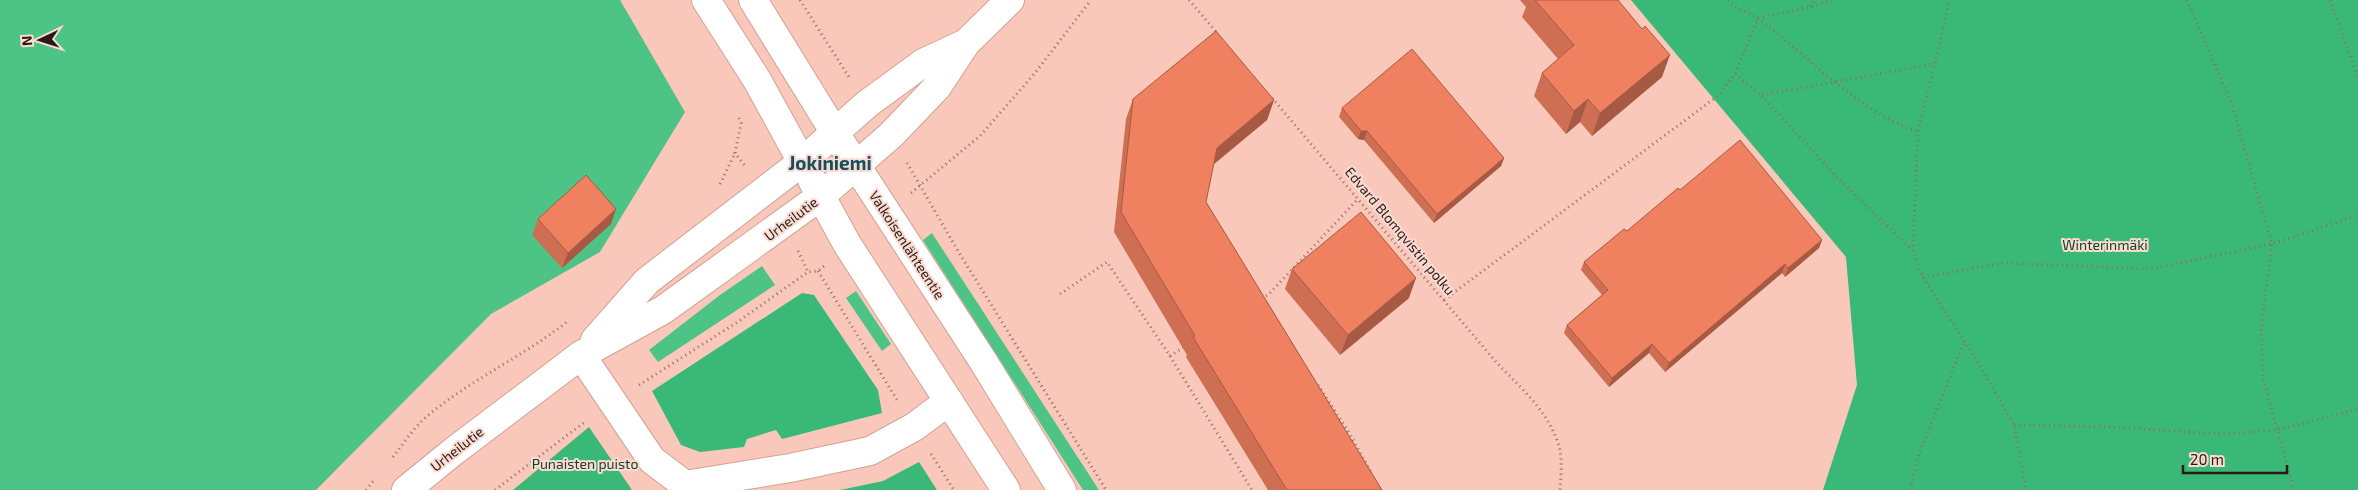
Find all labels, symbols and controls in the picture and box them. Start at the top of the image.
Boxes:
north arrow [15,15,65,65]
text: N [18,35,35,47]
district label: Jokiniemi [788,151,872,174]
street label: Edvard Blomqvistin polku [1342,163,1459,298]
street label: Valkoisenlähteentie [866,187,949,302]
street label: Urheilutie [761,193,821,244]
park label: Winterinmäki [2062,236,2148,253]
street label: Urheilutie [427,423,487,475]
scale bar [2183,442,2287,474]
text: 20 m [2190,450,2224,468]
park label: Punaisten puisto [532,455,638,472]

